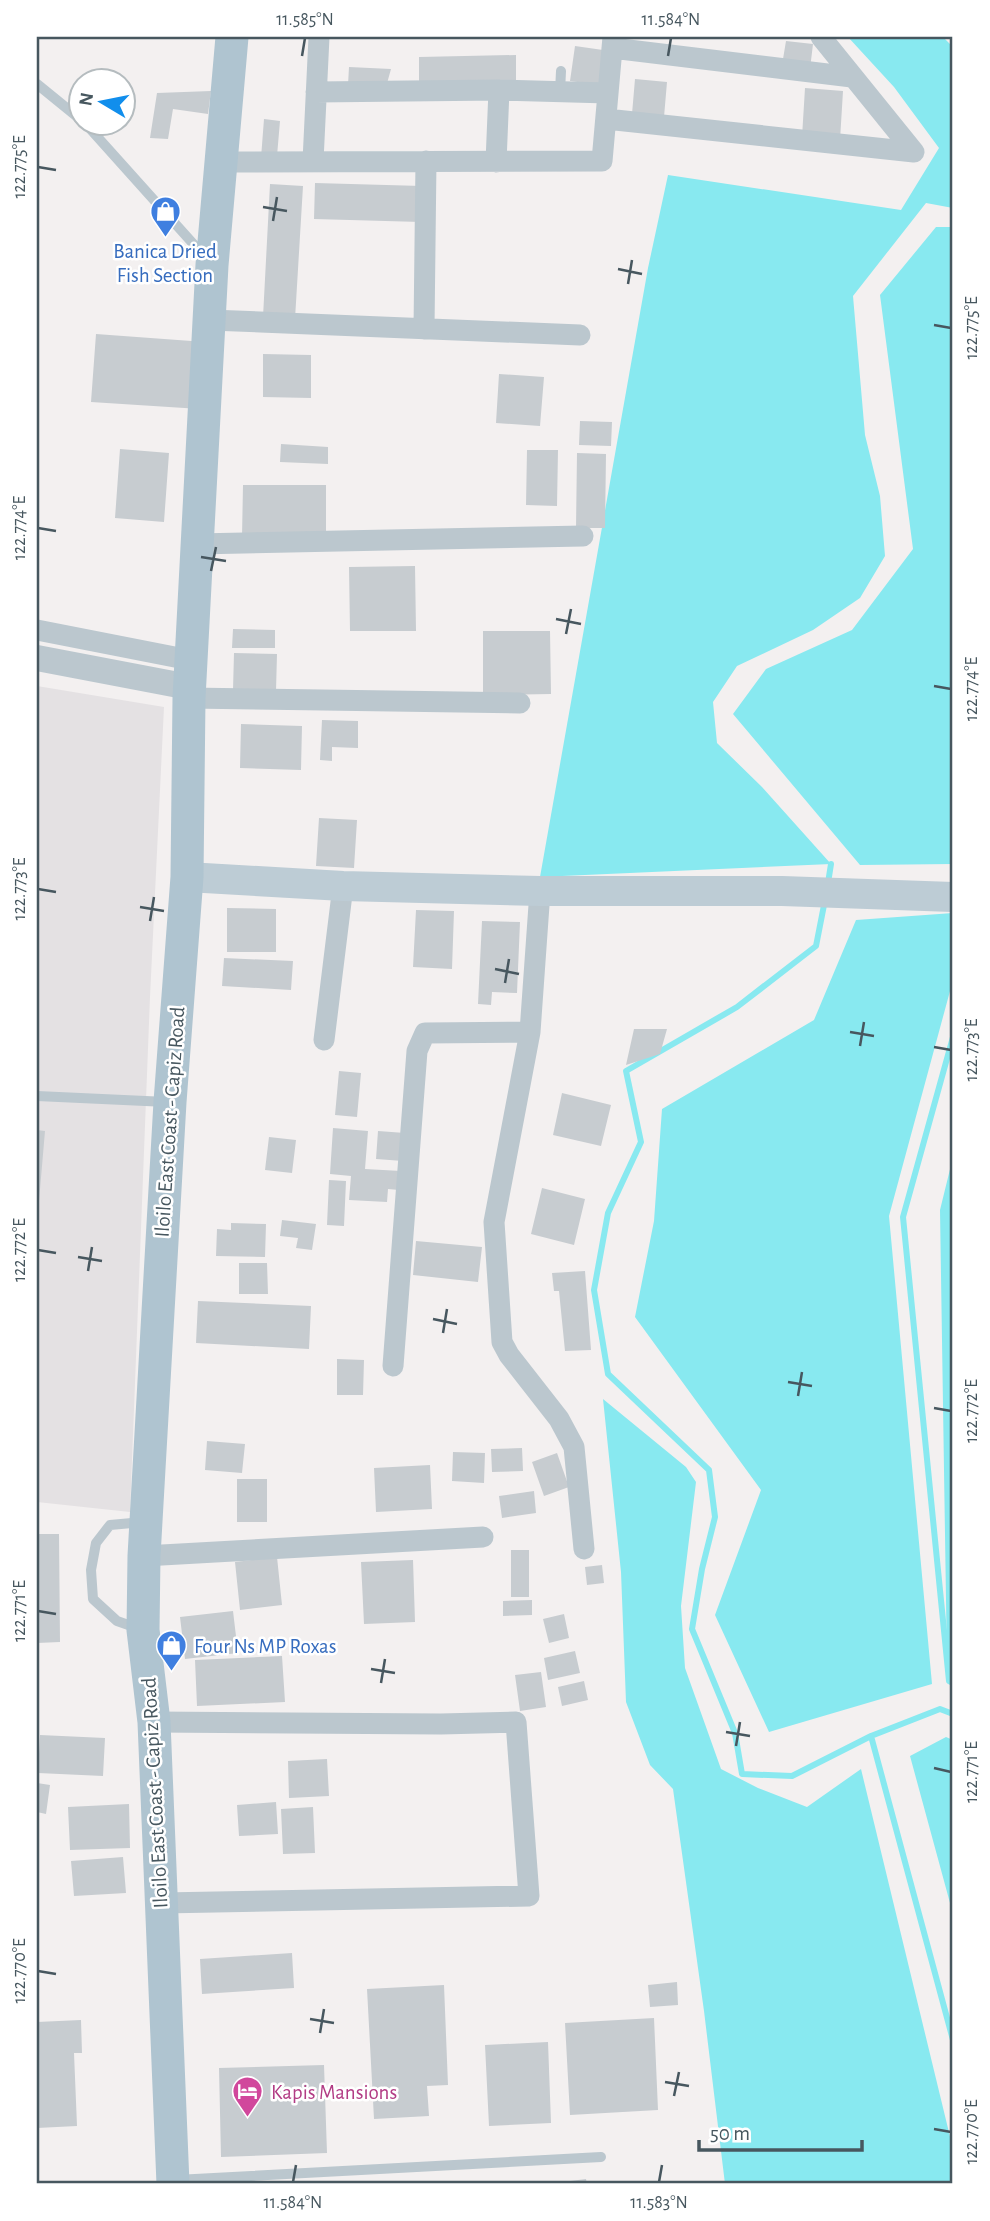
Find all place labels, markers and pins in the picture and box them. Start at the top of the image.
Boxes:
shop icon: Banica Dried Fish Section [148,194,182,238]
place label: Banica Dried Fish Section [113,241,217,286]
shop icon: Four Ns MP Roxas [154,1629,188,1673]
place label: Four Ns MP Roxas [194,1636,337,1657]
hotel icon: Kapis Mansions [231,2075,265,2119]
place label: Kapis Mansions [271,2082,397,2103]

